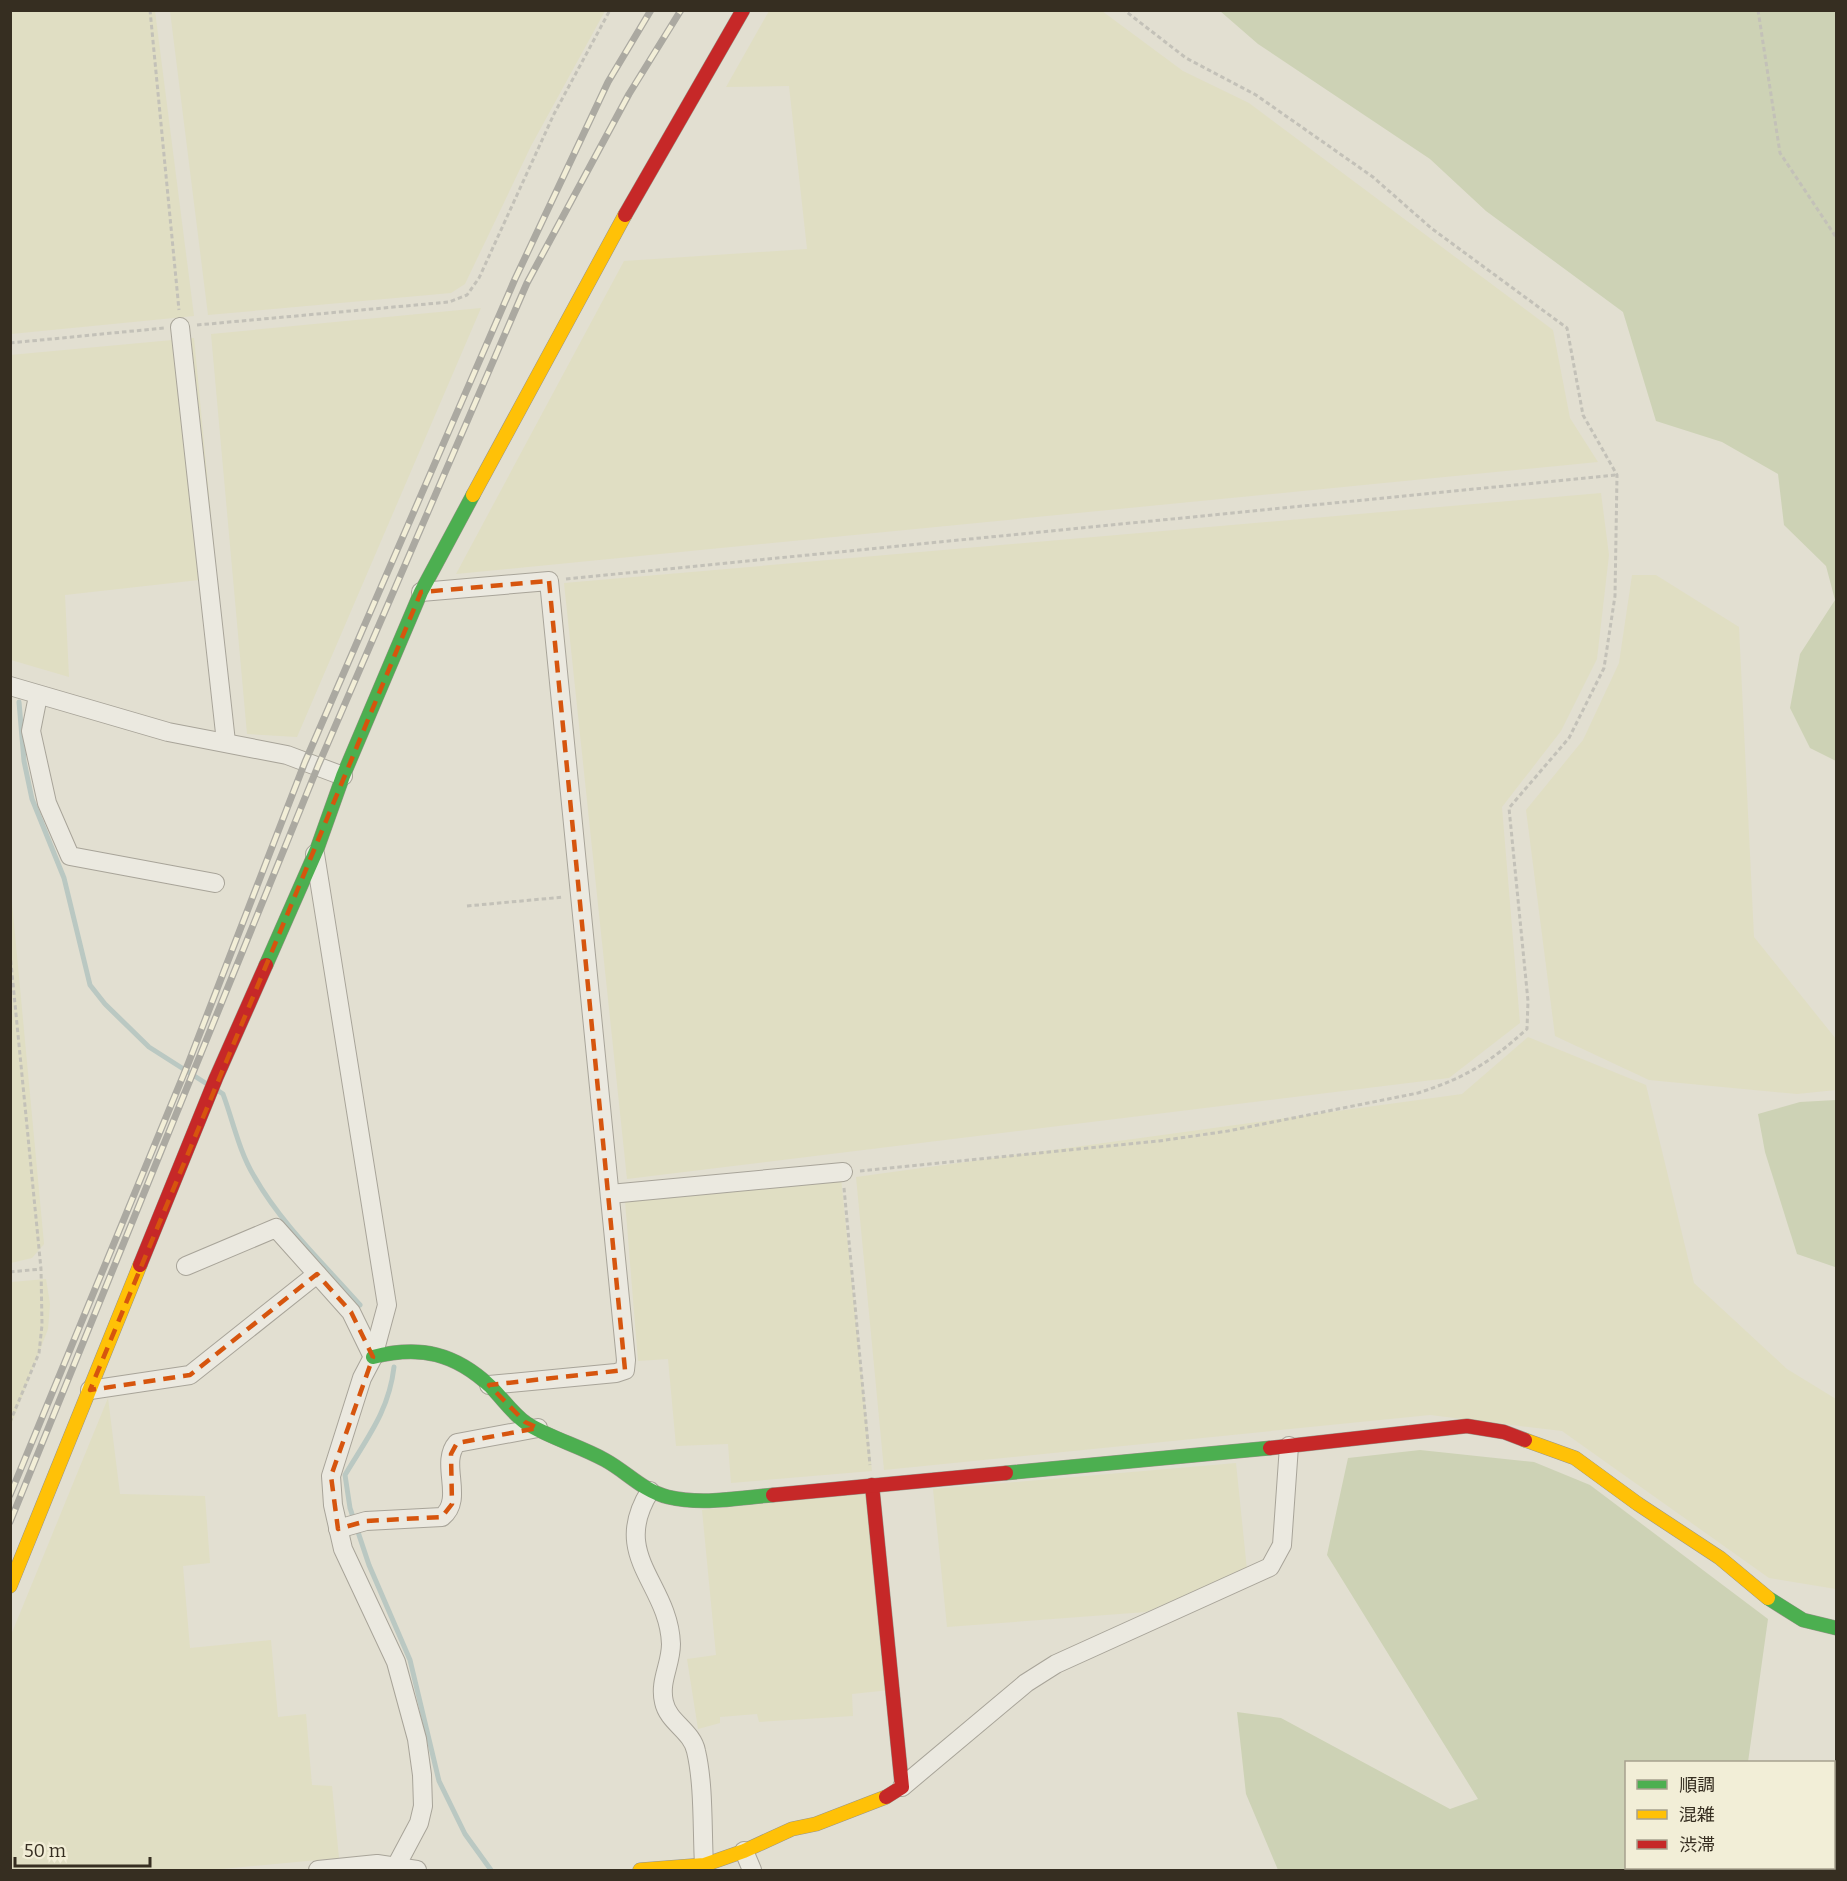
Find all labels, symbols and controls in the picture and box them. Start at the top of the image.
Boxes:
legend [1625,1761,1835,1869]
text: 順調 [1679,1774,1715,1796]
text: 混雑 [1679,1804,1715,1826]
scale bar [15,1830,150,1868]
text: 渋滞 [1679,1834,1715,1856]
text: 50 m [24,1840,66,1862]

